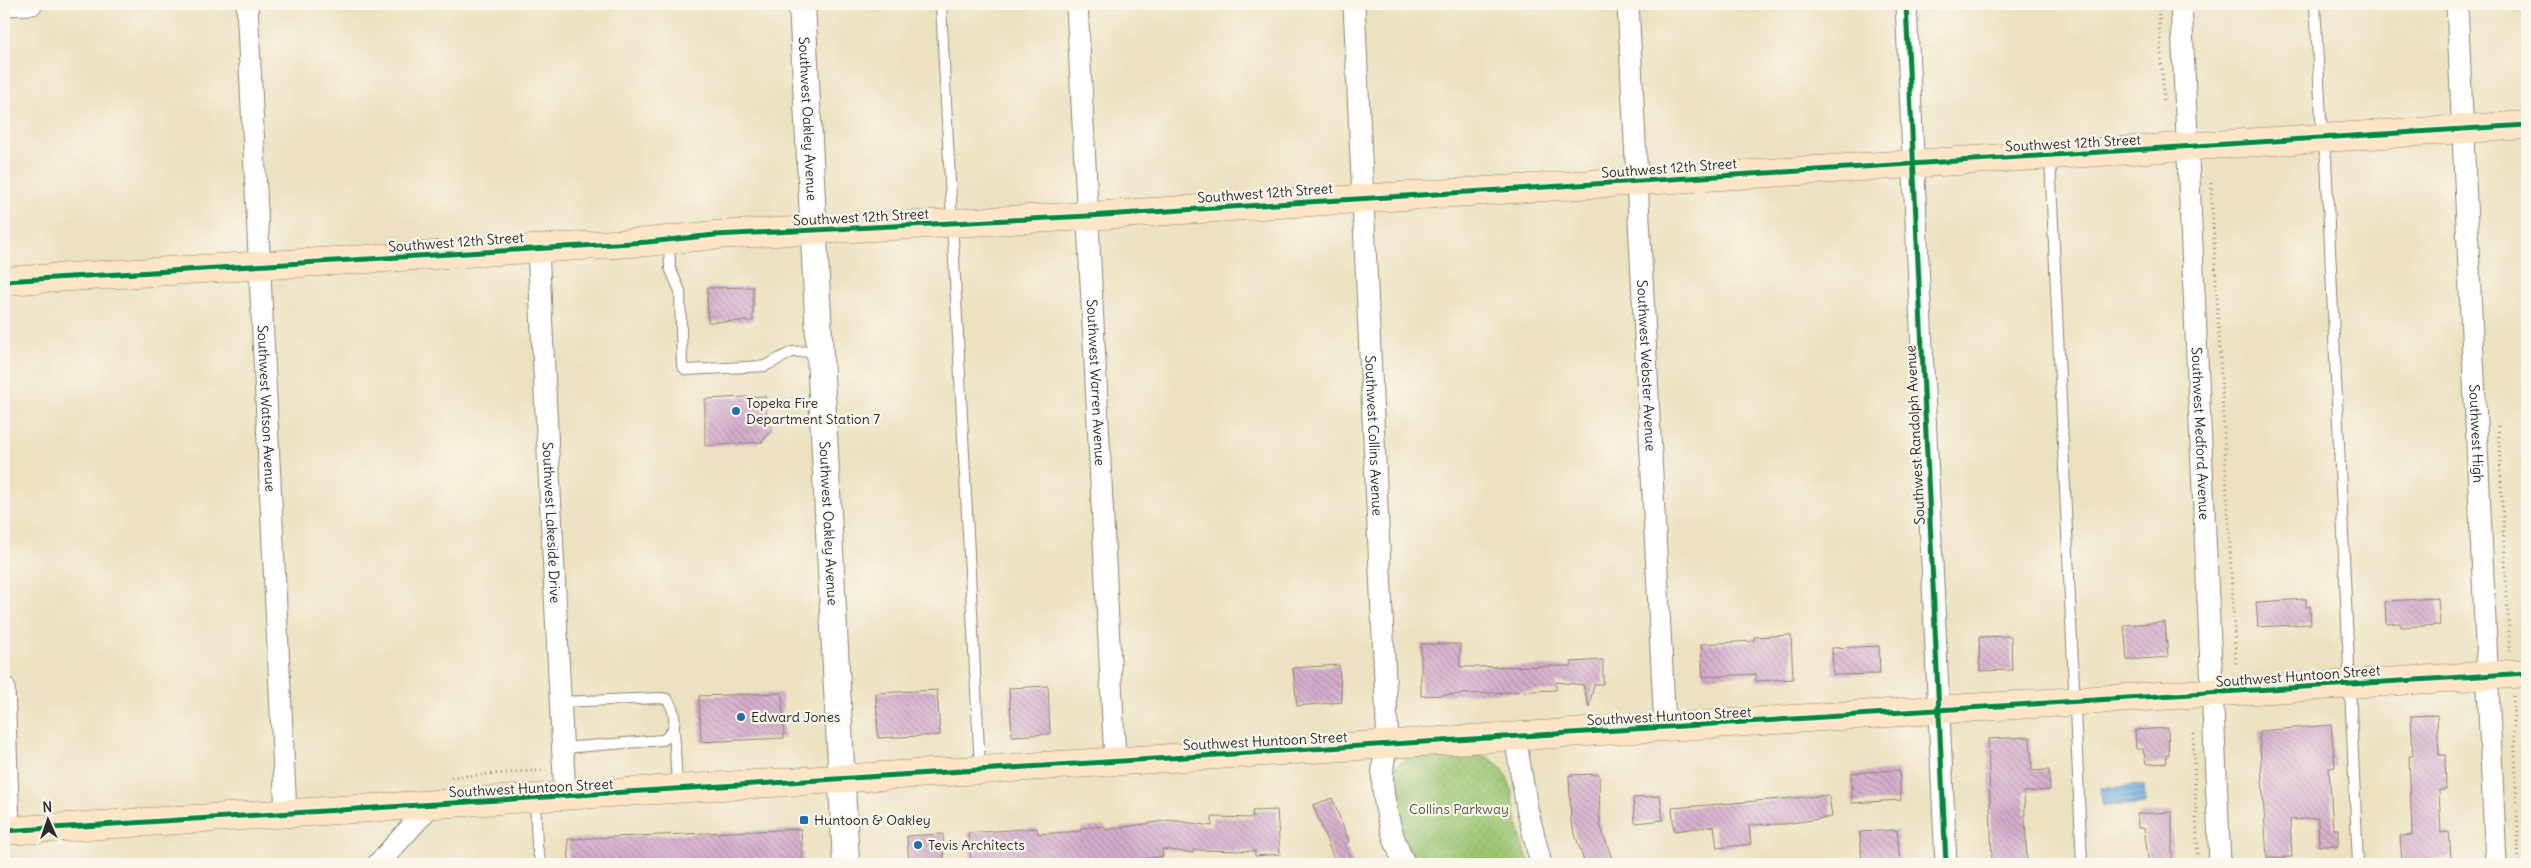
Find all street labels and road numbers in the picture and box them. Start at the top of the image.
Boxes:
street label: Southwest Oakley Avenue [795,36,821,201]
street label: Southwest 12th Street [2005,130,2142,156]
street label: Southwest 12th Street [1600,154,1738,182]
street label: Southwest 12th Street [1196,179,1334,207]
street label: Southwest 12th Street [793,204,930,230]
street label: Southwest 12th Street [387,228,525,256]
street label: Southwest Webster Avenue [1633,279,1660,452]
street label: Southwest Warren Avenue [1083,299,1109,466]
street label: Southwest Watson Avenue [253,325,279,492]
street label: Southwest Randolph Avenue [1901,345,1929,525]
street label: Southwest Medford Avenue [2188,347,2213,520]
street label: Southwest Collins Avenue [1361,355,1386,516]
street label: Southwest High [2465,384,2488,483]
street label: Southwest Oakley Avenue [815,441,842,606]
street label: Southwest Lakeside Drive [539,442,564,604]
street label: Southwest Huntoon Street [2215,661,2381,691]
street label: Southwest Huntoon Street [1586,703,1752,729]
street label: Southwest Huntoon Street [1182,728,1348,754]
street label: Southwest Huntoon Street [448,775,614,801]

